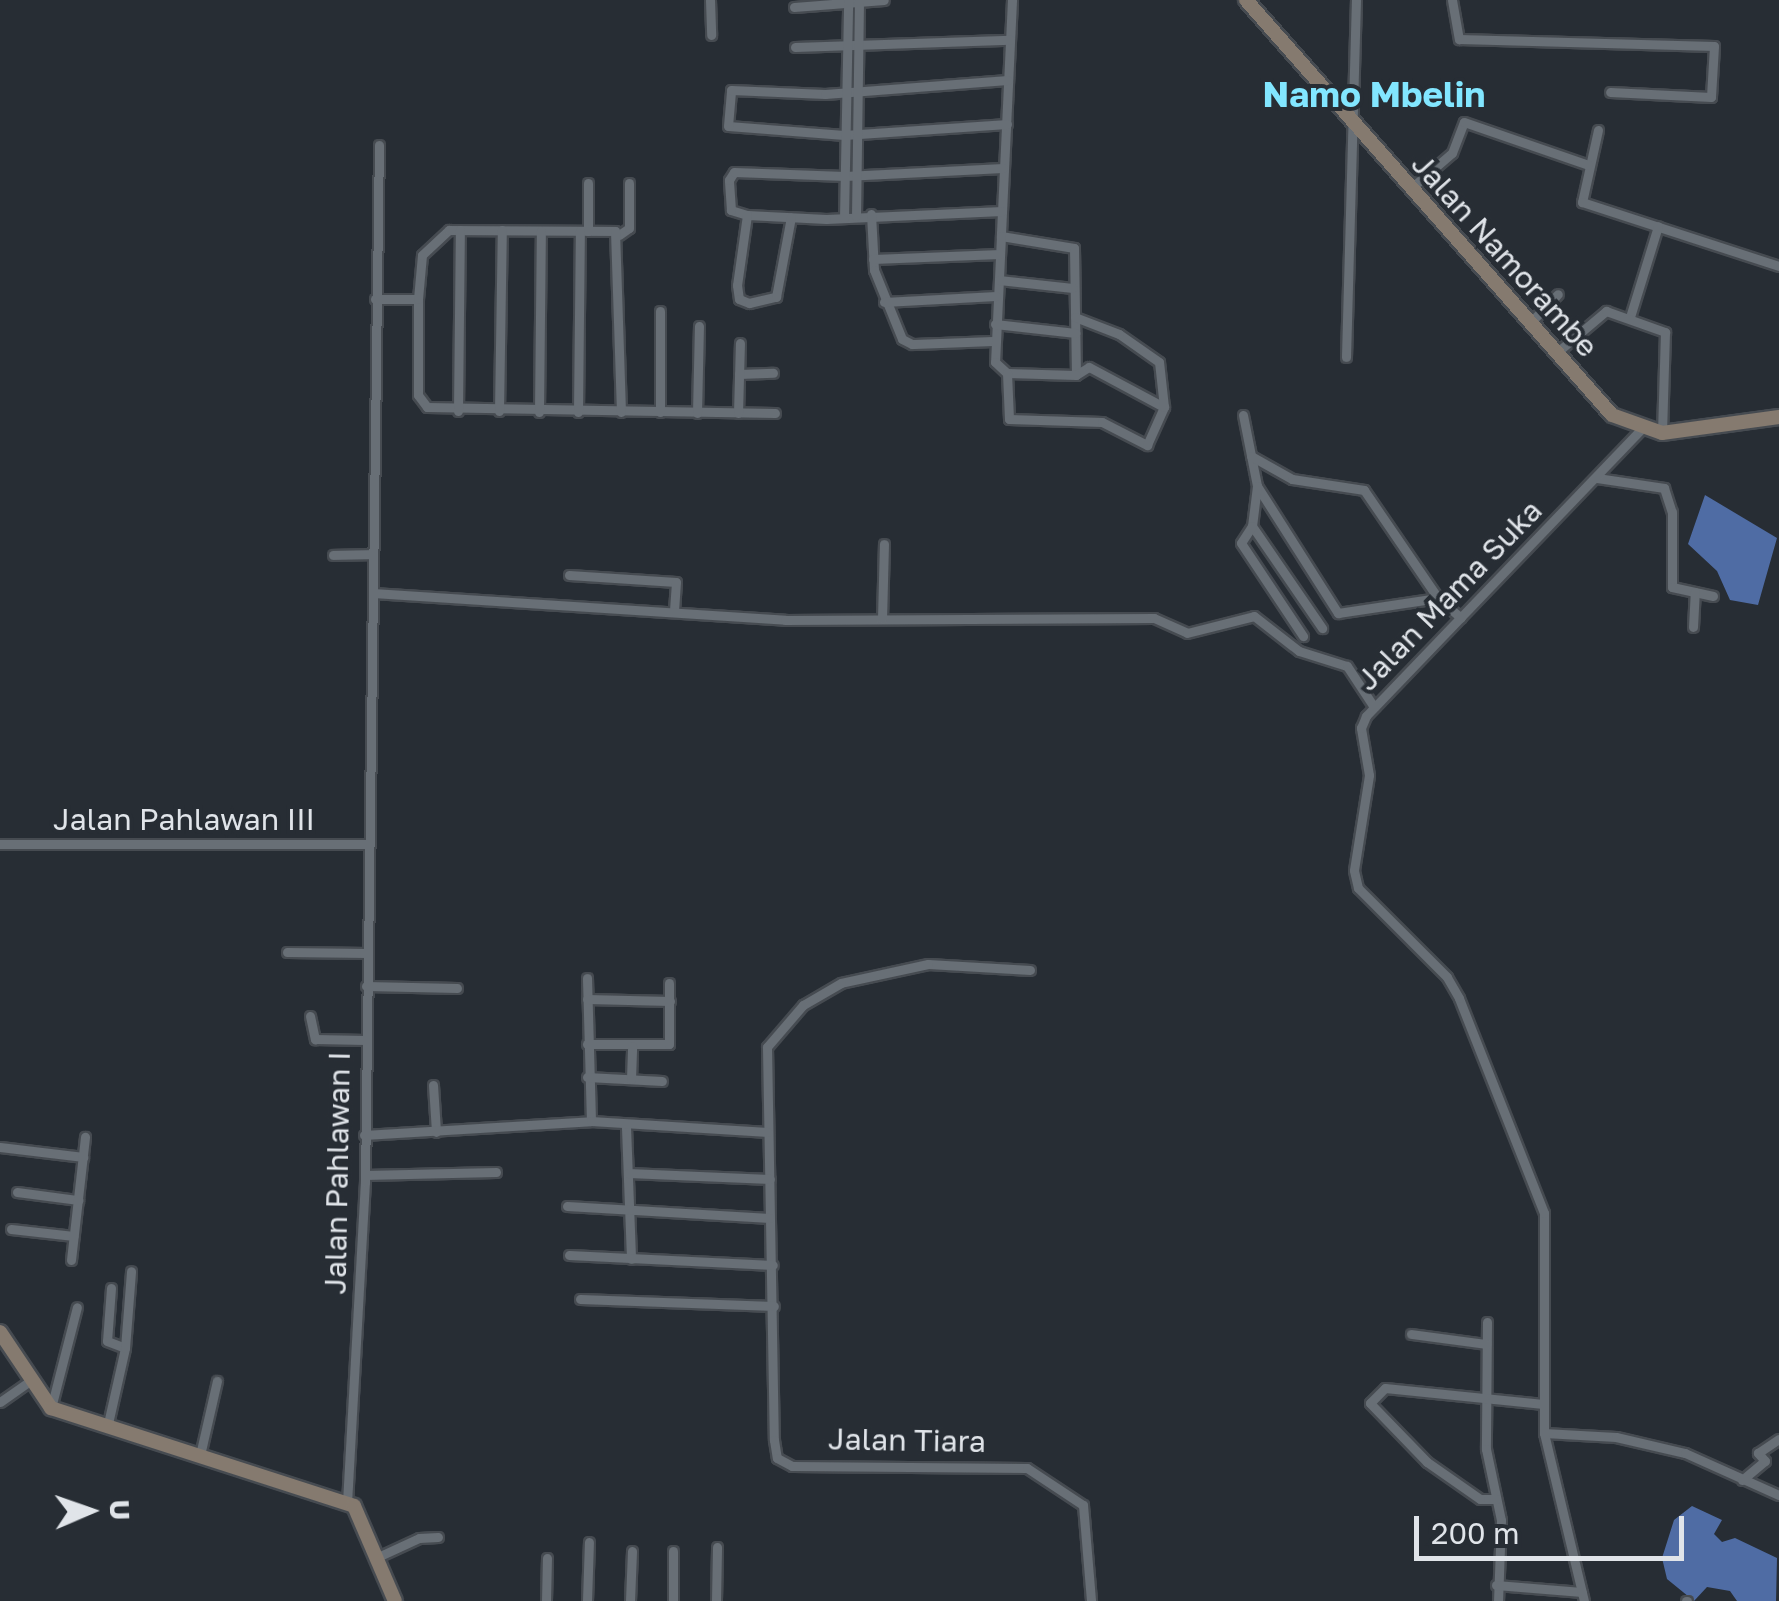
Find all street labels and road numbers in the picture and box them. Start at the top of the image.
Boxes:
street label: Jalan Namorambe [1404,146,1606,364]
street label: Jalan Mama Suka [1349,492,1549,698]
street label: Jalan Pahlawan III [53,801,315,837]
street label: Jalan Pahlawan I [317,1051,357,1295]
street label: Jalan Tiara [828,1421,986,1459]

